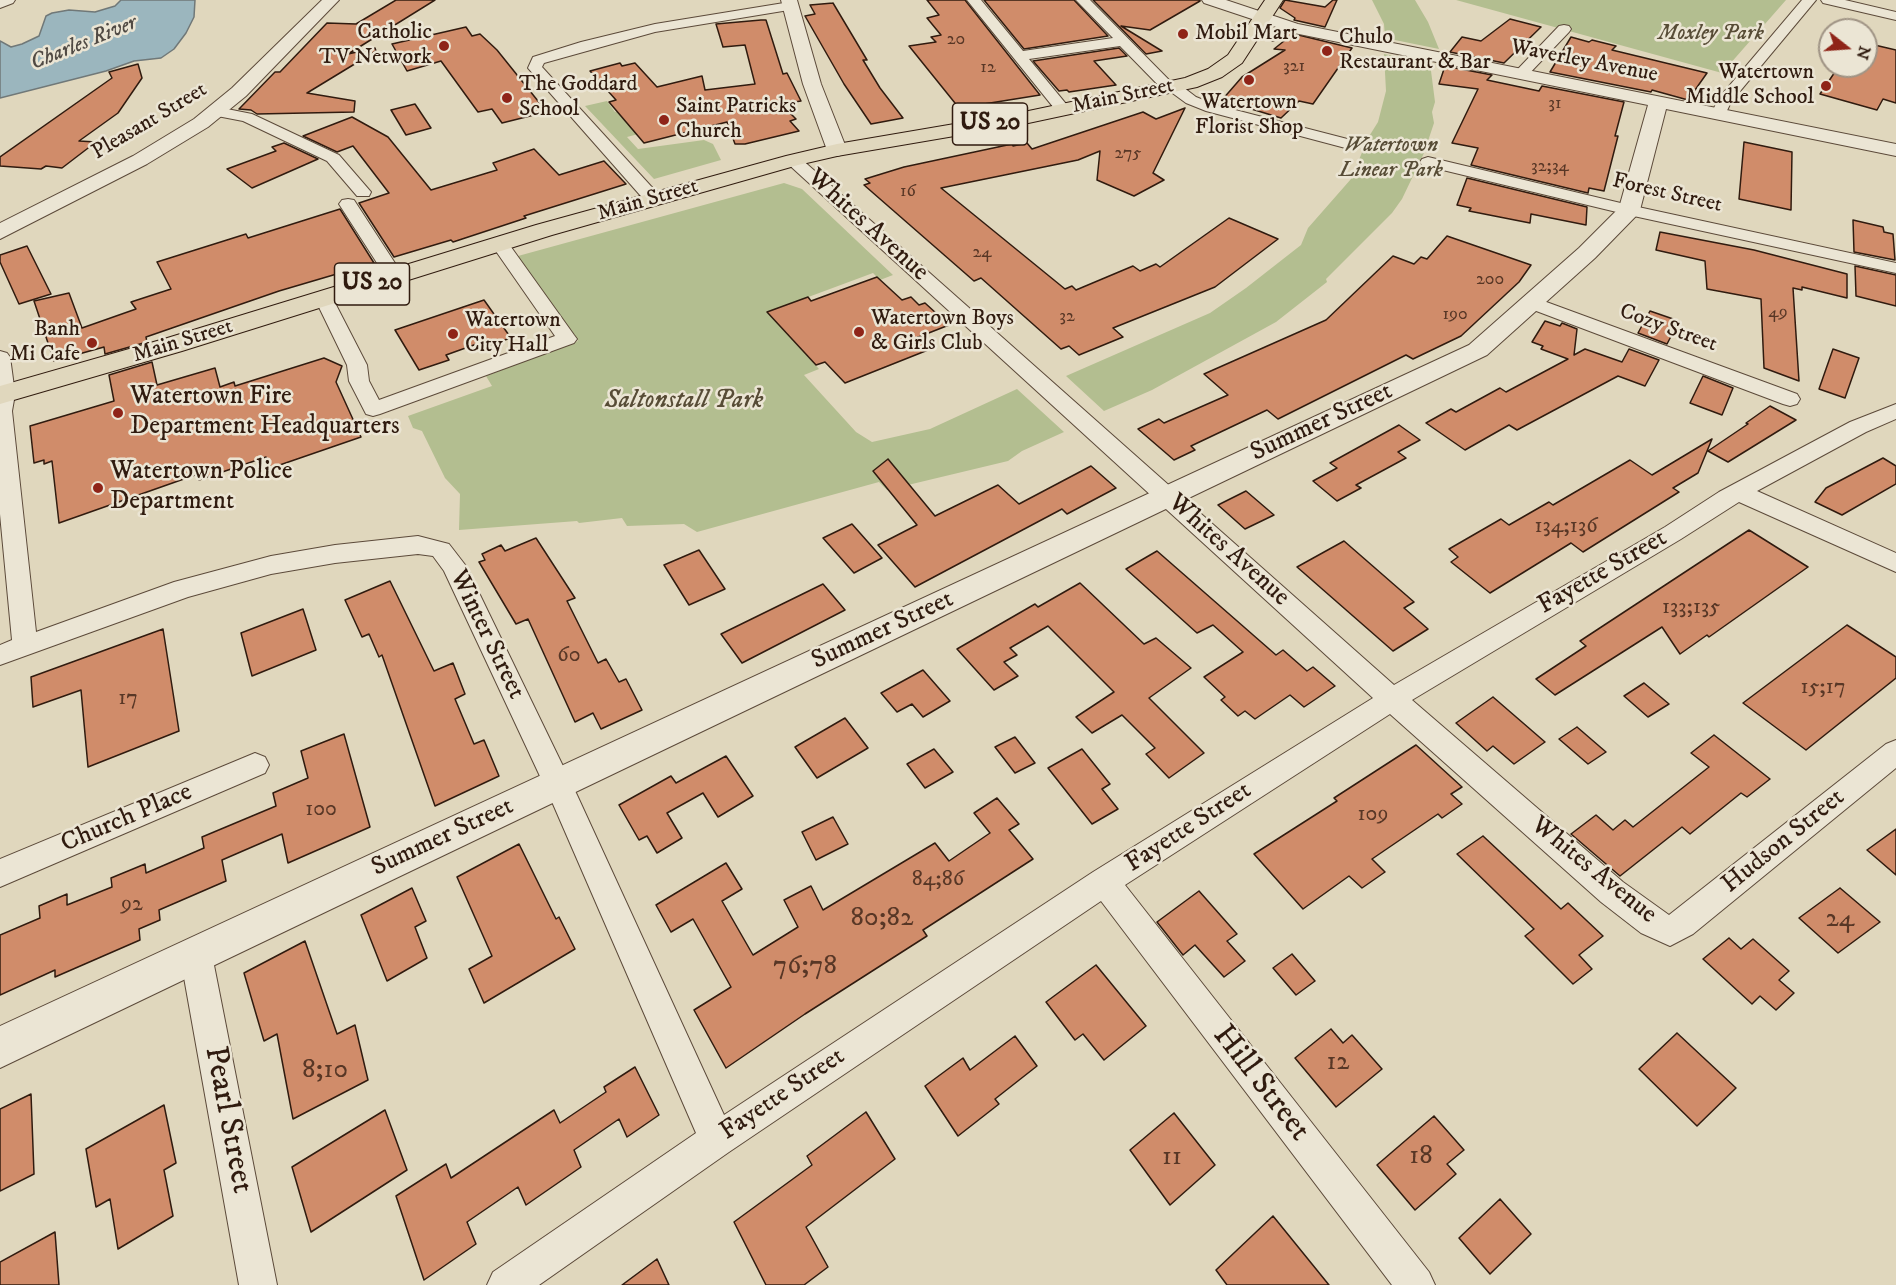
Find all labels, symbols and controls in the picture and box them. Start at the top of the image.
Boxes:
water label: Charles River [27,11,141,77]
north arrow [1818,18,1878,78]
place label: Catholic TV Network [319,20,432,72]
place label: Mobil Mart [1195,21,1297,47]
park label: Moxley Park [1658,21,1764,47]
place label: Chulo Restaurant & Bar [1339,25,1491,76]
marker: Mobil Mart [1176,27,1190,41]
house number: 20 [947,29,965,51]
street label: Waverley Avenue [1508,35,1660,89]
marker: Catholic TV Network [437,39,451,53]
text: N [1852,43,1875,62]
marker: Chulo Restaurant & Bar [1320,44,1334,58]
house number: 321 [1283,56,1305,78]
house number: 12 [980,57,996,79]
place label: Watertown Middle School [1686,60,1814,112]
place label: The Goddard School [519,72,637,124]
street label: Main Street [1070,73,1176,121]
marker: Watertown Florist Shop [1242,73,1256,87]
street label: Pleasant Street [88,77,212,167]
marker: Watertown Middle School [1819,79,1833,93]
place label: Watertown Florist Shop [1195,90,1303,142]
marker: The Goddard School [500,91,514,105]
house number: 31 [1548,93,1562,115]
place label: Saint Patricks Church [676,94,796,146]
road number: US 20 [952,103,1028,145]
marker: Saint Patricks Church [657,113,671,127]
park label: Watertown Linear Park [1339,133,1443,184]
house number: 275 [1115,143,1141,165]
house number: 32;34 [1531,156,1569,178]
street label: Whites Avenue [800,163,934,289]
street label: Forest Street [1610,169,1724,219]
street label: Main Street [595,174,701,228]
house number: 16 [900,181,916,203]
house number: 24 [972,242,992,264]
road number: US 20 [334,263,410,305]
house number: 200 [1476,269,1504,291]
street label: Cozy Street [1616,299,1720,359]
house number: 49 [1768,302,1788,324]
house number: 190 [1442,304,1468,326]
place label: Watertown Boys & Girls Club [871,306,1014,358]
house number: 32 [1059,306,1075,328]
place label: Watertown City Hall [465,308,561,360]
street label: Main Street [130,314,236,370]
place label: Banh Mi Cafe [9,317,80,368]
marker: Watertown Boys & Girls Club [852,325,866,339]
marker: Watertown City Hall [446,327,460,341]
marker: Banh Mi Cafe [85,336,99,350]
street label: Summer Street [1246,377,1398,469]
place label: Watertown Fire Department Headquarters [130,382,400,443]
park label: Saltonstall Park [605,386,763,418]
marker: Watertown Fire Department Headquarters [111,406,125,420]
place label: Watertown Police Department [110,457,292,518]
marker: Watertown Police Department [91,481,105,495]
street label: Whites Avenue [1161,488,1295,614]
house number: 134;136 [1534,514,1598,540]
street label: Fayette Street [1533,524,1673,622]
street label: Winter Street [441,565,531,705]
street label: Summer Street [807,585,959,677]
house number: 133;135 [1662,595,1720,621]
house number: 60 [557,643,581,669]
house number: 15;17 [1800,675,1846,701]
house number: 17 [118,686,138,712]
street label: Fayette Street [1120,776,1258,880]
street label: Church Place [57,777,197,861]
street label: Hudson Street [1716,783,1852,901]
street label: Summer Street [367,792,519,884]
house number: 100 [305,797,337,823]
house number: 109 [1358,802,1388,828]
street label: Whites Avenue [1524,811,1662,931]
house number: 84;86 [912,867,964,893]
house number: 92 [121,892,143,918]
house number: 80;82 [851,903,913,935]
house number: 24 [1826,904,1854,936]
house number: 76;78 [773,951,837,983]
street label: Hill Street [1203,1018,1317,1150]
street label: Fayette Street [715,1042,851,1148]
street label: Pearl Street [194,1043,260,1197]
house number: 12 [1326,1047,1350,1079]
house number: 8;10 [302,1055,348,1087]
house number: 18 [1409,1141,1433,1173]
house number: 11 [1162,1142,1182,1174]

